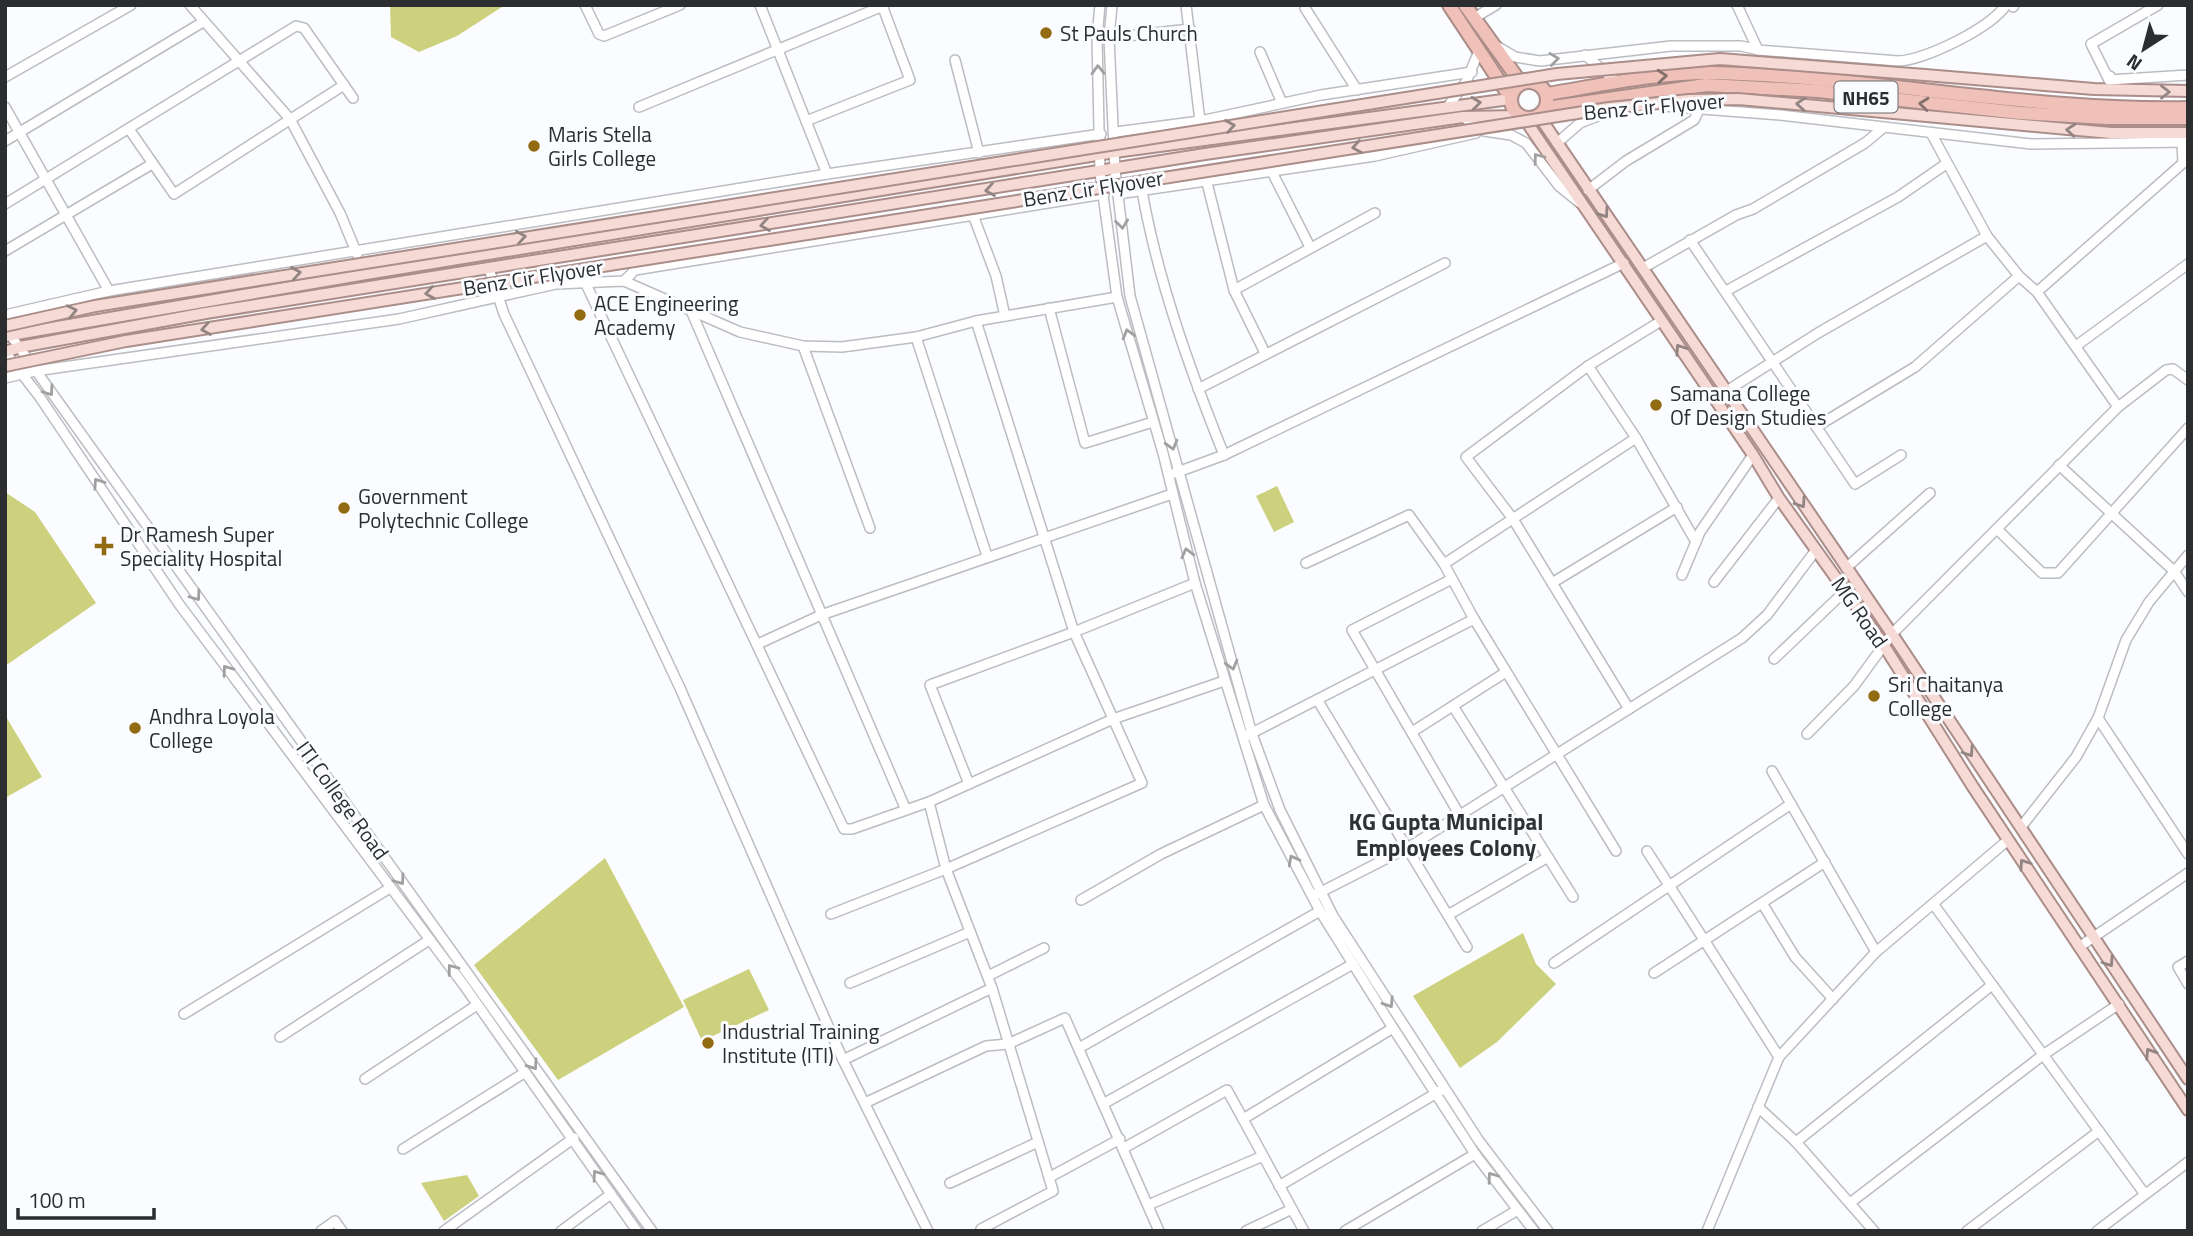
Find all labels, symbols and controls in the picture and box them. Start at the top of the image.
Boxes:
north arrow [2109,14,2179,84]
place label: St Pauls Church [1060,17,1198,49]
marker: St Pauls Church [1038,25,1054,41]
text: N [2120,48,2148,79]
one-way arrow [1548,52,1560,67]
one-way arrow [1091,64,1106,75]
one-way arrow [1657,69,1668,84]
road number: NH65 [1834,82,1898,113]
street label: Benz Cir Flyover [1582,84,1726,128]
one-way arrow [2160,84,2170,100]
one-way arrow [1470,95,1482,110]
one-way arrow [1796,97,1807,112]
one-way arrow [1918,97,1929,112]
place label: Maris Stella Girls College [548,118,656,174]
one-way arrow [1224,119,1236,134]
one-way arrow [2065,123,2076,138]
marker: Maris Stella Girls College [526,138,542,154]
one-way arrow [1351,139,1363,154]
one-way arrow [1533,153,1546,165]
street label: Benz Cir Flyover [1021,161,1165,215]
one-way arrow [984,182,996,197]
one-way arrow [1596,205,1608,218]
one-way arrow [759,217,771,232]
one-way arrow [1114,218,1129,230]
one-way arrow [515,230,527,245]
street label: Benz Cir Flyover [461,250,605,304]
one-way arrow [290,266,302,281]
one-way arrow [424,285,436,300]
place label: ACE Engineering Academy [594,287,739,343]
one-way arrow [66,305,78,320]
marker: ACE Engineering Academy [572,307,588,323]
one-way arrow [200,321,212,336]
one-way arrow [1122,328,1136,340]
one-way arrow [1676,344,1688,357]
place label: Samana College Of Design Studies [1670,377,1826,433]
one-way arrow [41,383,53,396]
marker: Samana College Of Design Studies [1648,397,1664,413]
one-way arrow [1164,439,1179,451]
one-way arrow [93,477,106,490]
place label: Government Polytechnic College [358,480,529,536]
one-way arrow [1793,495,1806,508]
marker: Government Polytechnic College [336,500,352,516]
place label: Dr Ramesh Super Speciality Hospital [120,518,282,574]
marker: Dr Ramesh Super Speciality Hospital [94,536,114,556]
one-way arrow [1181,547,1196,559]
street label: MG Road [1824,570,1896,654]
one-way arrow [188,588,200,601]
one-way arrow [1223,659,1238,671]
one-way arrow [222,665,235,678]
place label: Sri Chaitanya College [1888,668,2004,724]
marker: Sri Chaitanya College [1866,688,1882,704]
place label: Andhra Loyola College [149,700,275,756]
marker: Andhra Loyola College [127,720,143,736]
street label: ITI College Road [289,734,397,866]
one-way arrow [1961,744,1973,757]
district label: KG Gupta Municipal Employees Colony [1349,804,1543,865]
one-way arrow [1288,855,1301,867]
one-way arrow [2019,858,2032,871]
one-way arrow [392,872,404,885]
one-way arrow [2101,954,2113,967]
one-way arrow [447,965,460,977]
one-way arrow [1380,995,1393,1008]
place label: Industrial Training Institute (ITI) [722,1015,879,1071]
marker: Industrial Training Institute (ITI) [700,1035,716,1051]
one-way arrow [2146,1047,2159,1060]
one-way arrow [525,1057,537,1070]
one-way arrow [593,1170,605,1183]
one-way arrow [1487,1172,1500,1185]
scale bar [18,1176,154,1220]
text: 100 m [28,1184,85,1216]

